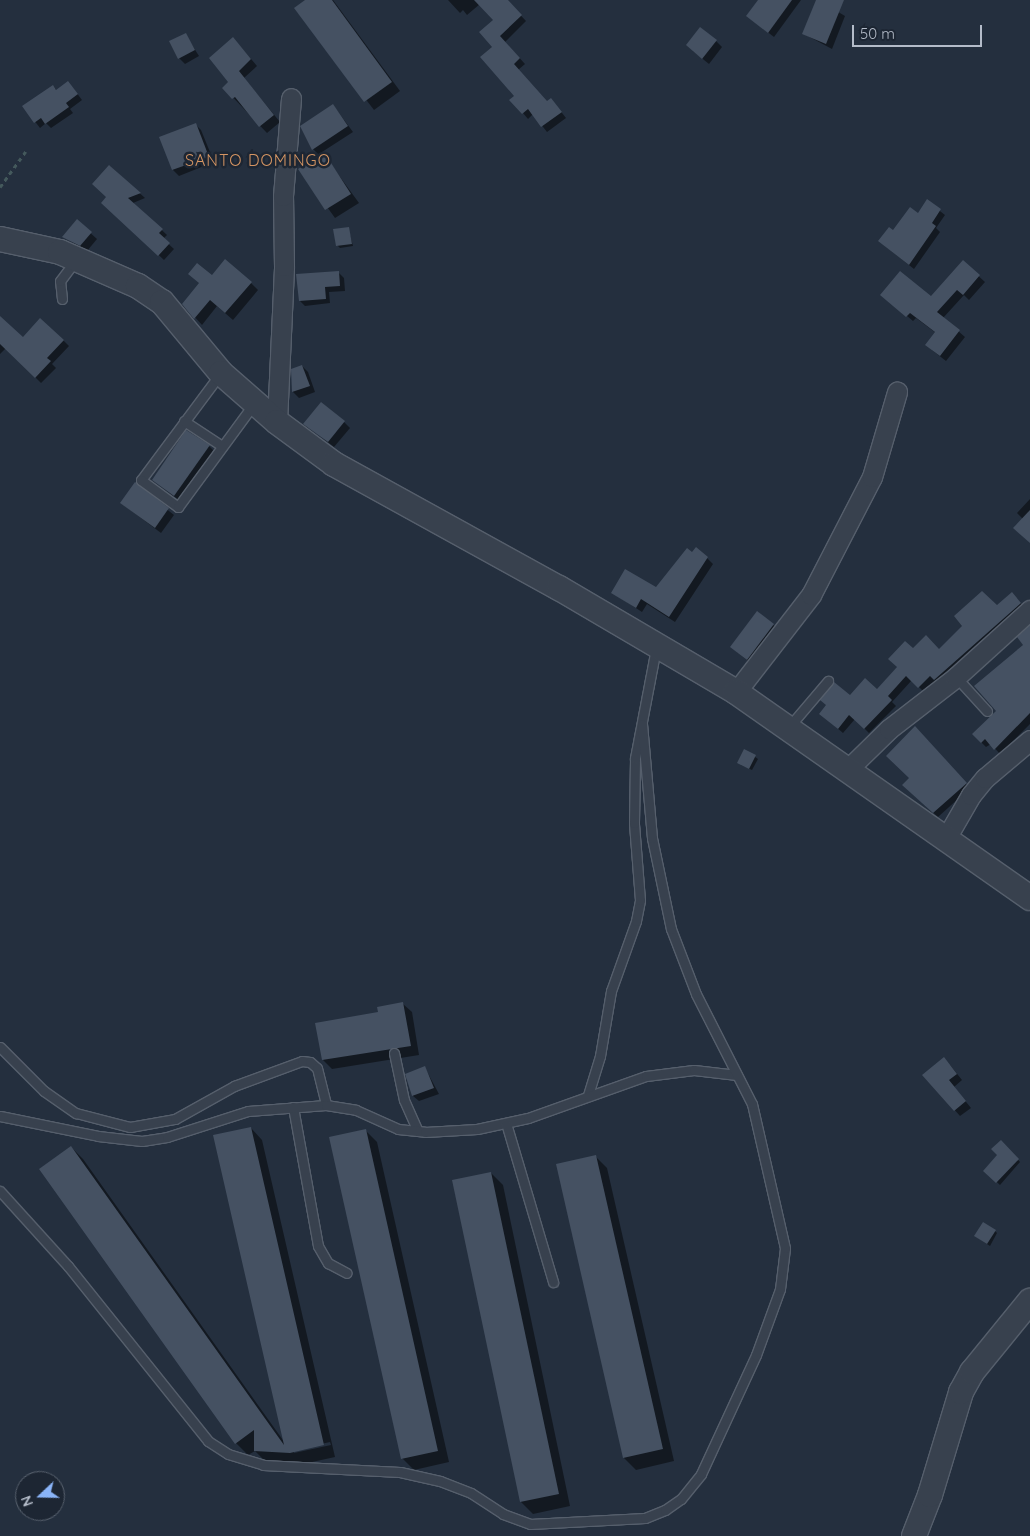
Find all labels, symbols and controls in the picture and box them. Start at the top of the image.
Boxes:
scale bar [855,15,985,47]
text: 50 m [860,24,895,43]
district label: SANTO DOMINGO [183,150,333,170]
north arrow [15,1471,65,1521]
text: N [17,1493,37,1509]

